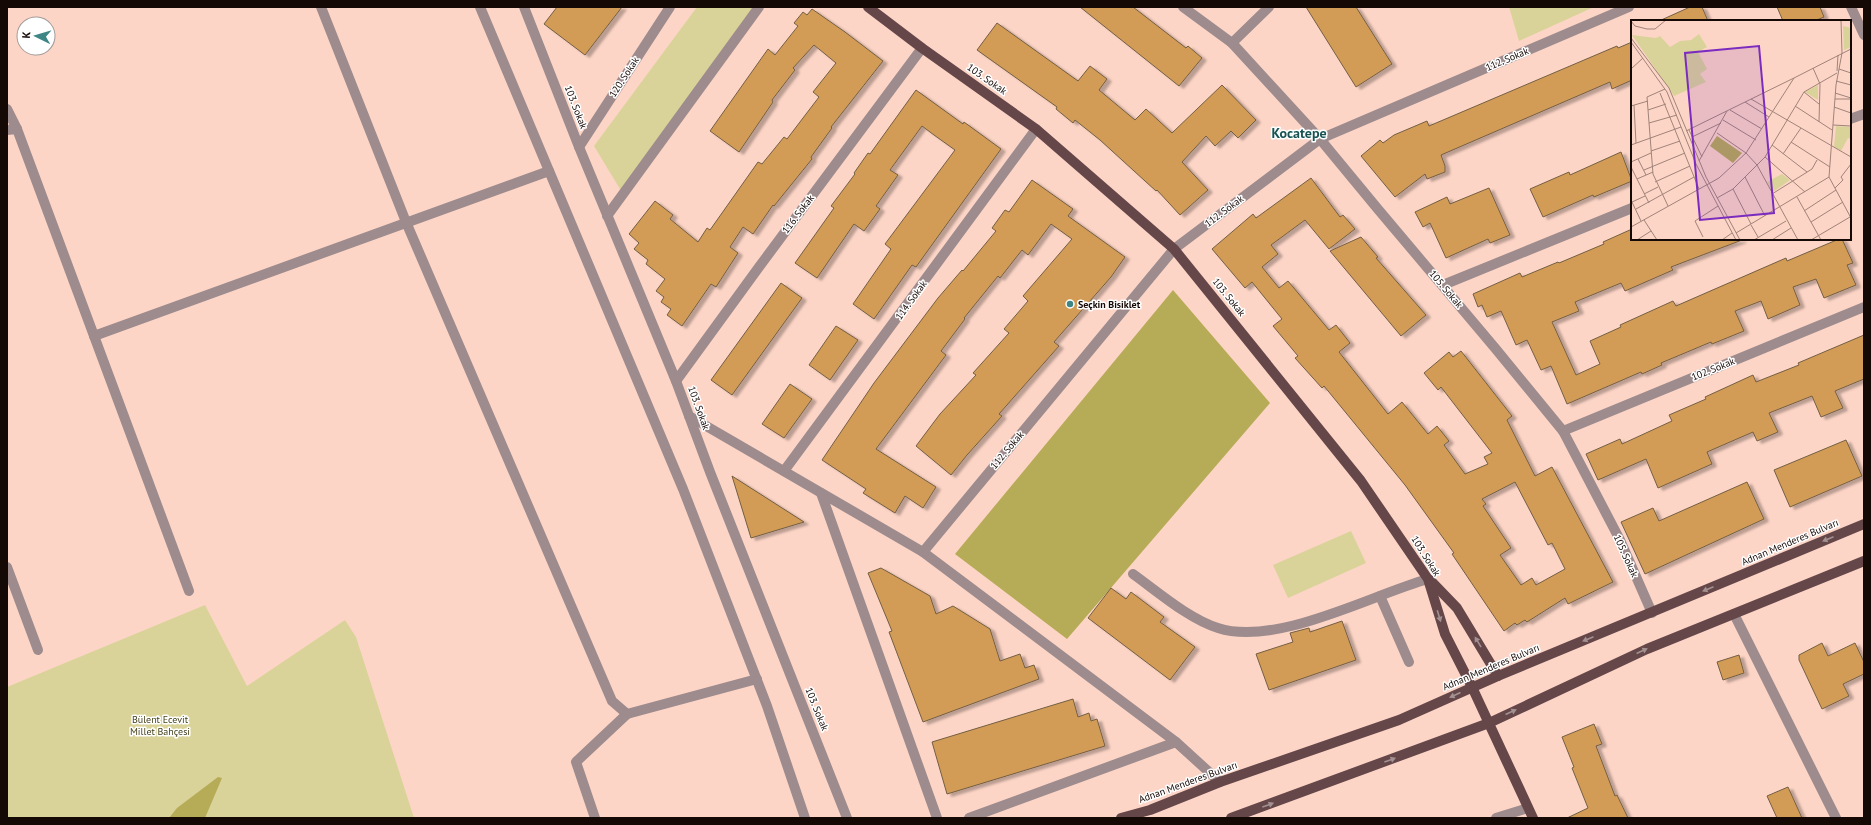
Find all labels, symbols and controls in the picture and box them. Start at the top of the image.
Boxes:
north arrow [16,16,56,56]
inset map [1631,20,1851,240]
text: K [19,31,33,39]
street label: 112. Sokak [1483,44,1531,74]
street label: 120. Sokak [606,54,642,100]
street label: 103. Sokak [965,61,1010,98]
street label: 103. Sokak [562,83,590,131]
district label: Kocatepe [1271,124,1327,142]
street label: 116. Sokak [779,192,817,236]
street label: 112. Sokak [1202,192,1246,230]
street label: 105. Sokak [1426,267,1466,311]
street label: 103. Sokak [1210,275,1249,319]
street label: 114. Sokak [892,278,930,322]
place label: Seçkin Bisiklet [1078,298,1141,311]
marker: Seçkin Bisiklet [1065,299,1075,309]
street label: 102. Sokak [1689,354,1737,384]
street label: 103. Sokak [685,384,713,432]
street label: 112. Sokak [987,428,1027,472]
street label: Adnan Menderes Bulvarı [1740,516,1840,568]
street label: 103. Sokak [1408,533,1444,579]
street label: 105. Sokak [1611,533,1641,580]
one-way arrow [1822,536,1834,543]
one-way arrow [1702,586,1714,593]
one-way arrow [1436,610,1442,622]
one-way arrow [1474,636,1481,648]
one-way arrow [1582,636,1594,643]
street label: Adnan Menderes Bulvarı [1441,641,1541,693]
one-way arrow [1636,648,1647,654]
street label: 103. Sokak [802,685,832,733]
one-way arrow [1450,692,1461,698]
one-way arrow [1505,709,1517,716]
park label: Bülent Ecevit Millet Bahçesi [130,713,190,738]
one-way arrow [1385,756,1397,762]
street label: Adnan Menderes Bulvarı [1137,758,1239,806]
one-way arrow [1263,802,1275,808]

